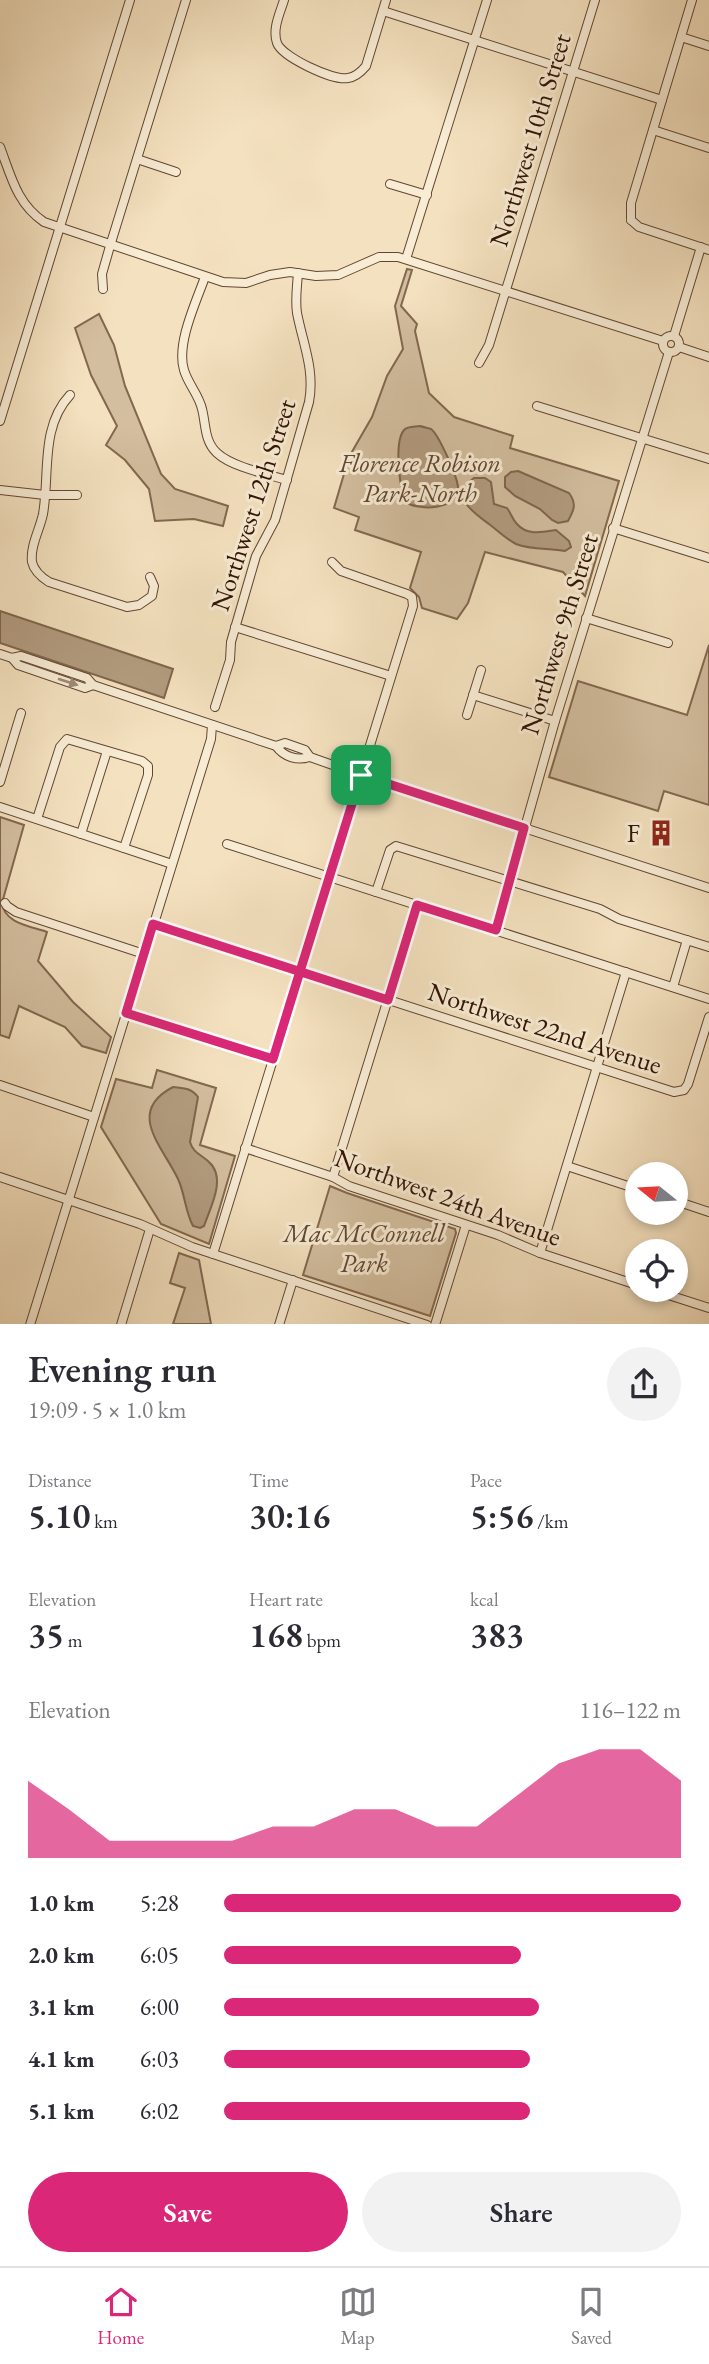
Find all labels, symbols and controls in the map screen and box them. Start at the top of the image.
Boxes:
street label: Northwest 10th Street [481,29,579,251]
street label: Northwest 12th Street [203,395,303,615]
park label: Florence Robison Park-North [338,446,501,510]
street label: Northwest 9th Street [512,529,606,739]
one-way arrow [57,677,78,688]
pin [331,745,391,805]
icon: arrive [342,756,380,794]
place label: F [627,816,640,850]
building icon: F [646,818,676,848]
street label: Northwest 22nd Avenue [424,974,666,1082]
street label: Northwest 24th Avenue [330,1140,566,1254]
north arrow [625,1162,688,1225]
map controls [625,1162,688,1302]
park label: Mac McConnell Park [281,1216,445,1280]
button: locate [625,1239,688,1302]
text: Evening run [28,1344,217,1393]
button: share [607,1347,681,1421]
text: 19:09 · 5 × 1.0 km [28,1395,186,1425]
text: Distance [28,1468,91,1493]
text: Time [249,1468,289,1493]
text: Pace [470,1468,502,1493]
text: 5.10 [28,1493,90,1538]
text: 30:16 [249,1493,330,1538]
text: 5:56 [470,1493,533,1538]
text: km [90,1509,118,1534]
text: /km [533,1509,568,1534]
text: Elevation [28,1587,96,1612]
text: Heart rate [249,1587,323,1612]
text: kcal [470,1587,499,1612]
text: 35 [28,1612,64,1657]
text: 168 [249,1612,303,1657]
text: 383 [470,1612,524,1657]
text: m [64,1628,83,1653]
text: bpm [303,1628,341,1653]
text: Elevation [28,1695,111,1725]
text: 116–122 m [580,1695,681,1725]
text: 1.0 km [28,1888,95,1918]
text: 5:28 [140,1888,179,1918]
text: 2.0 km [28,1940,95,1970]
text: 6:05 [140,1940,179,1970]
text: 3.1 km [28,1992,95,2022]
text: 6:00 [140,1992,179,2022]
text: 4.1 km [28,2044,95,2074]
text: 6:03 [140,2044,179,2074]
text: 5.1 km [28,2096,95,2126]
text: 6:02 [140,2096,179,2126]
button: Save [28,2172,348,2252]
button: Share [362,2172,681,2252]
tab: Home [97,2283,144,2350]
tab: Map [339,2283,377,2350]
tab: Saved [571,2283,612,2350]

